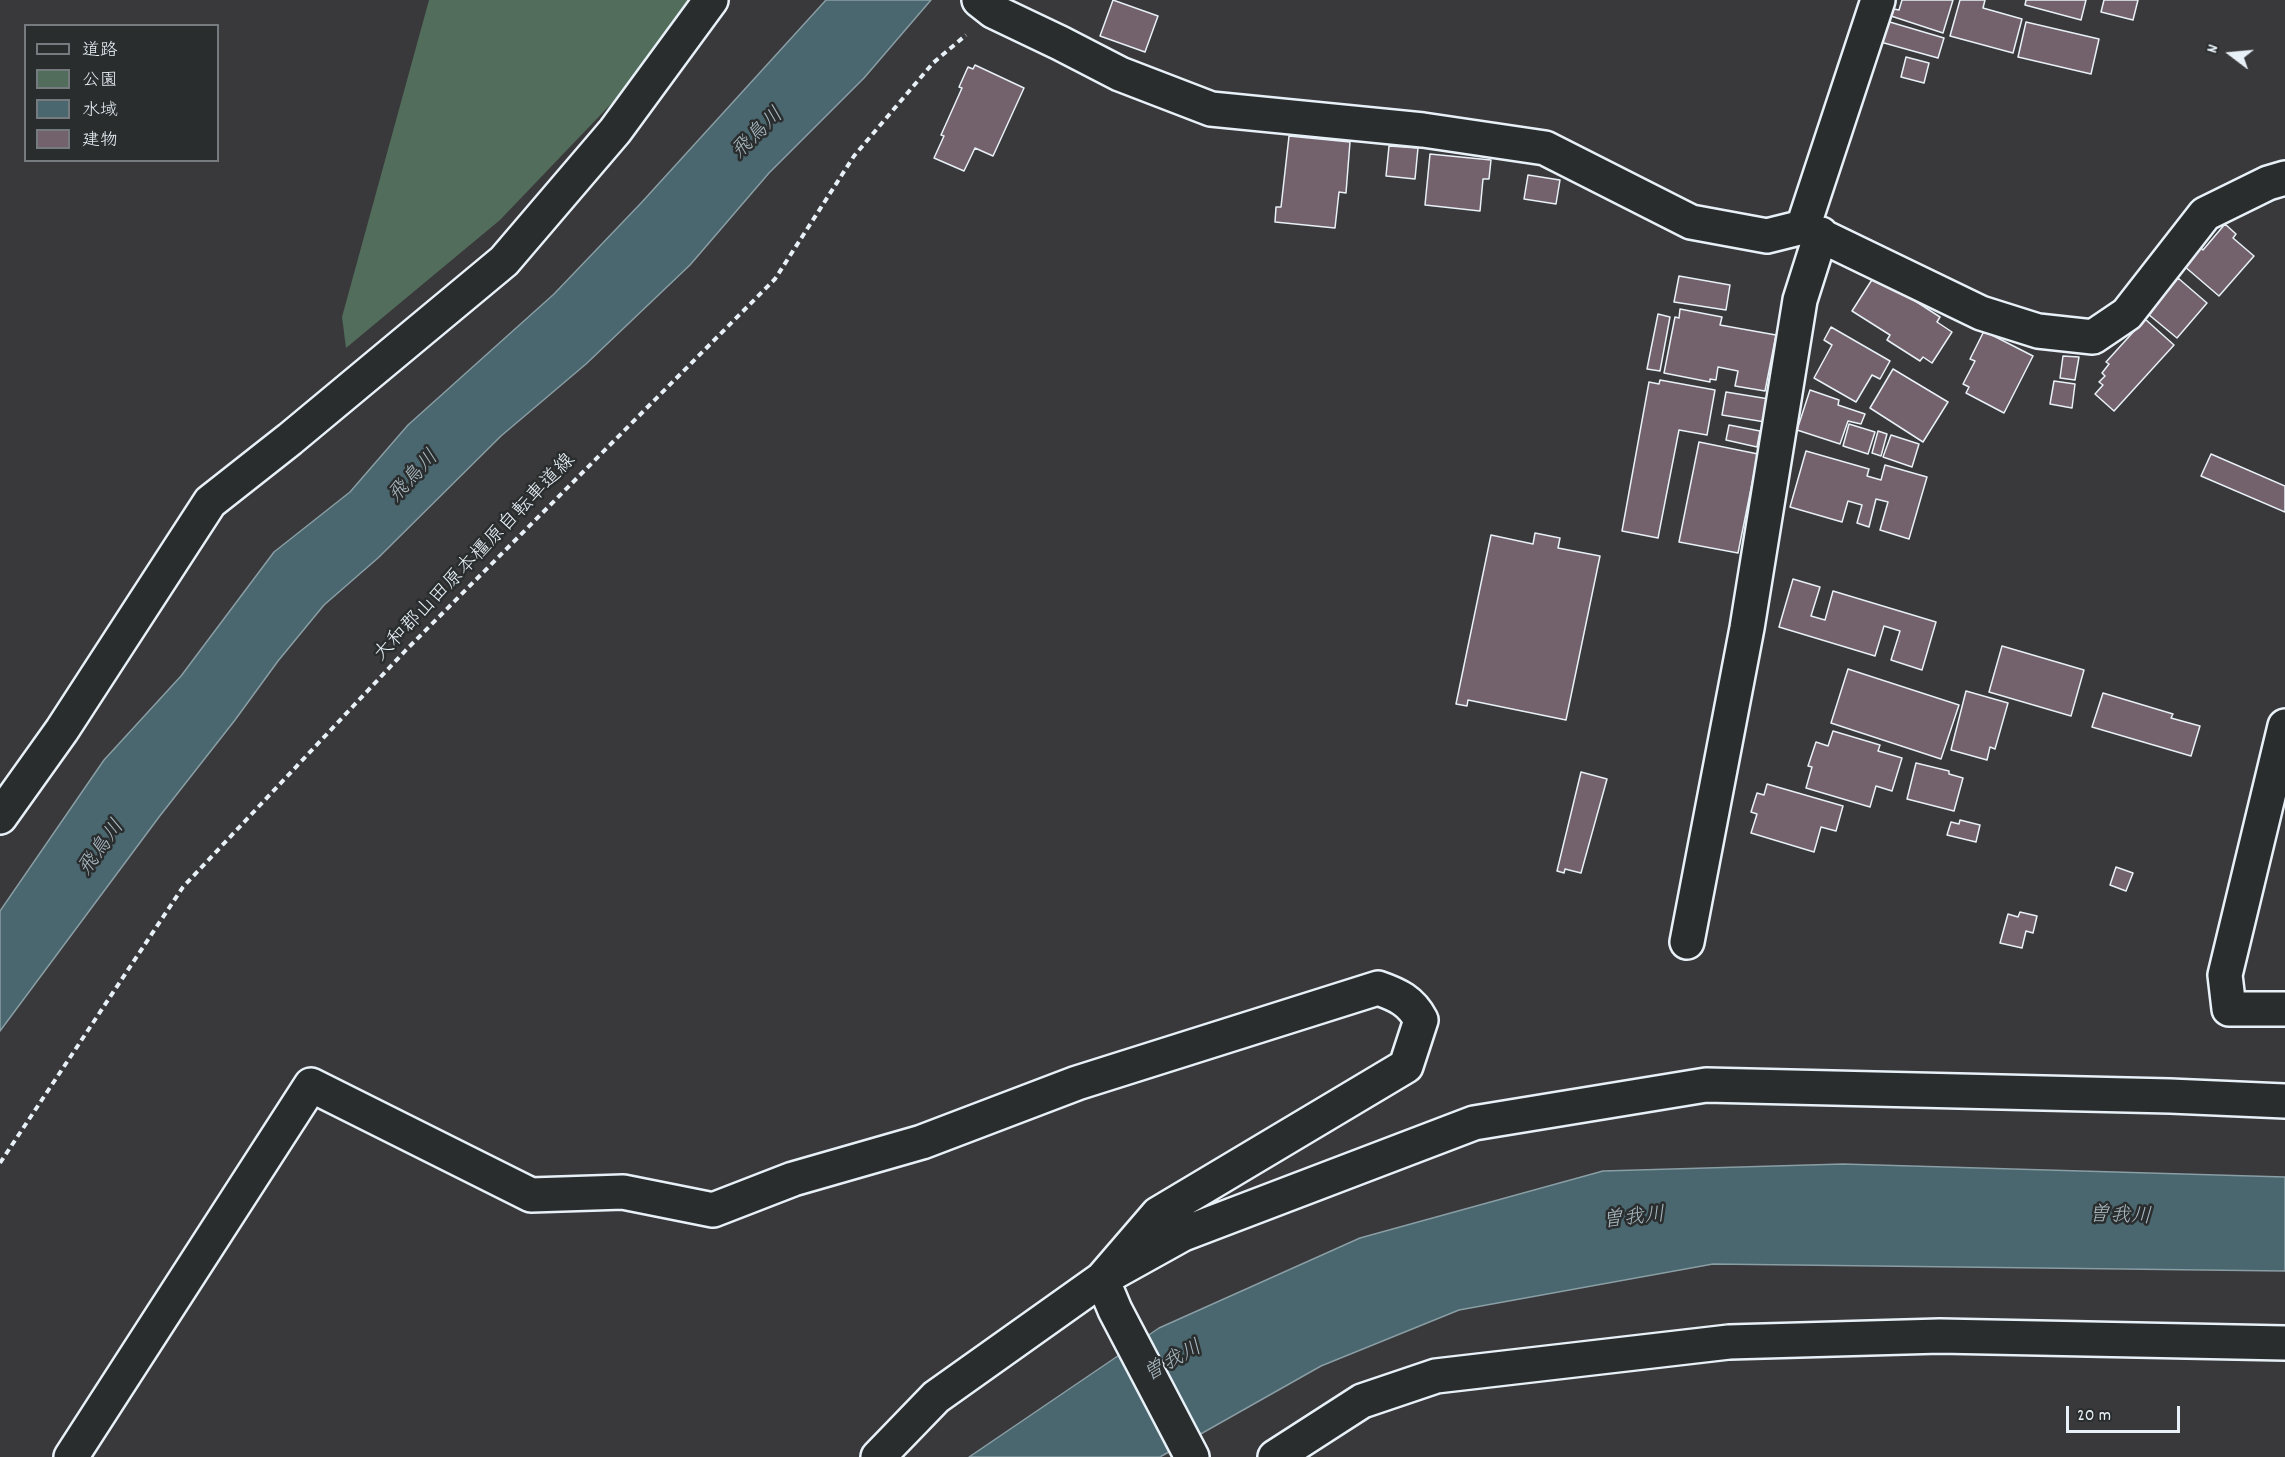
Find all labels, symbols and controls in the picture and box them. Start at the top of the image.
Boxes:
legend [24,24,219,162]
north arrow [2201,24,2261,84]
text: 道路 [82,39,118,64]
text: N [2201,42,2225,56]
text: 公園 [82,69,118,94]
text: 水域 [82,99,118,124]
water label: 飛鳥川 [728,104,790,166]
text: 建物 [82,129,118,154]
water label: 飛鳥川 [384,446,446,510]
street label: 大和郡山田原本橿原自転車道線 [370,450,582,668]
water label: 飛鳥川 [74,816,132,882]
water label: 曽我川 [1601,1204,1667,1236]
water label: 曽我川 [2088,1204,2152,1232]
water label: 曽我川 [1140,1337,1208,1389]
scale bar [2069,1394,2183,1432]
text: 20 m [2077,1404,2111,1429]

